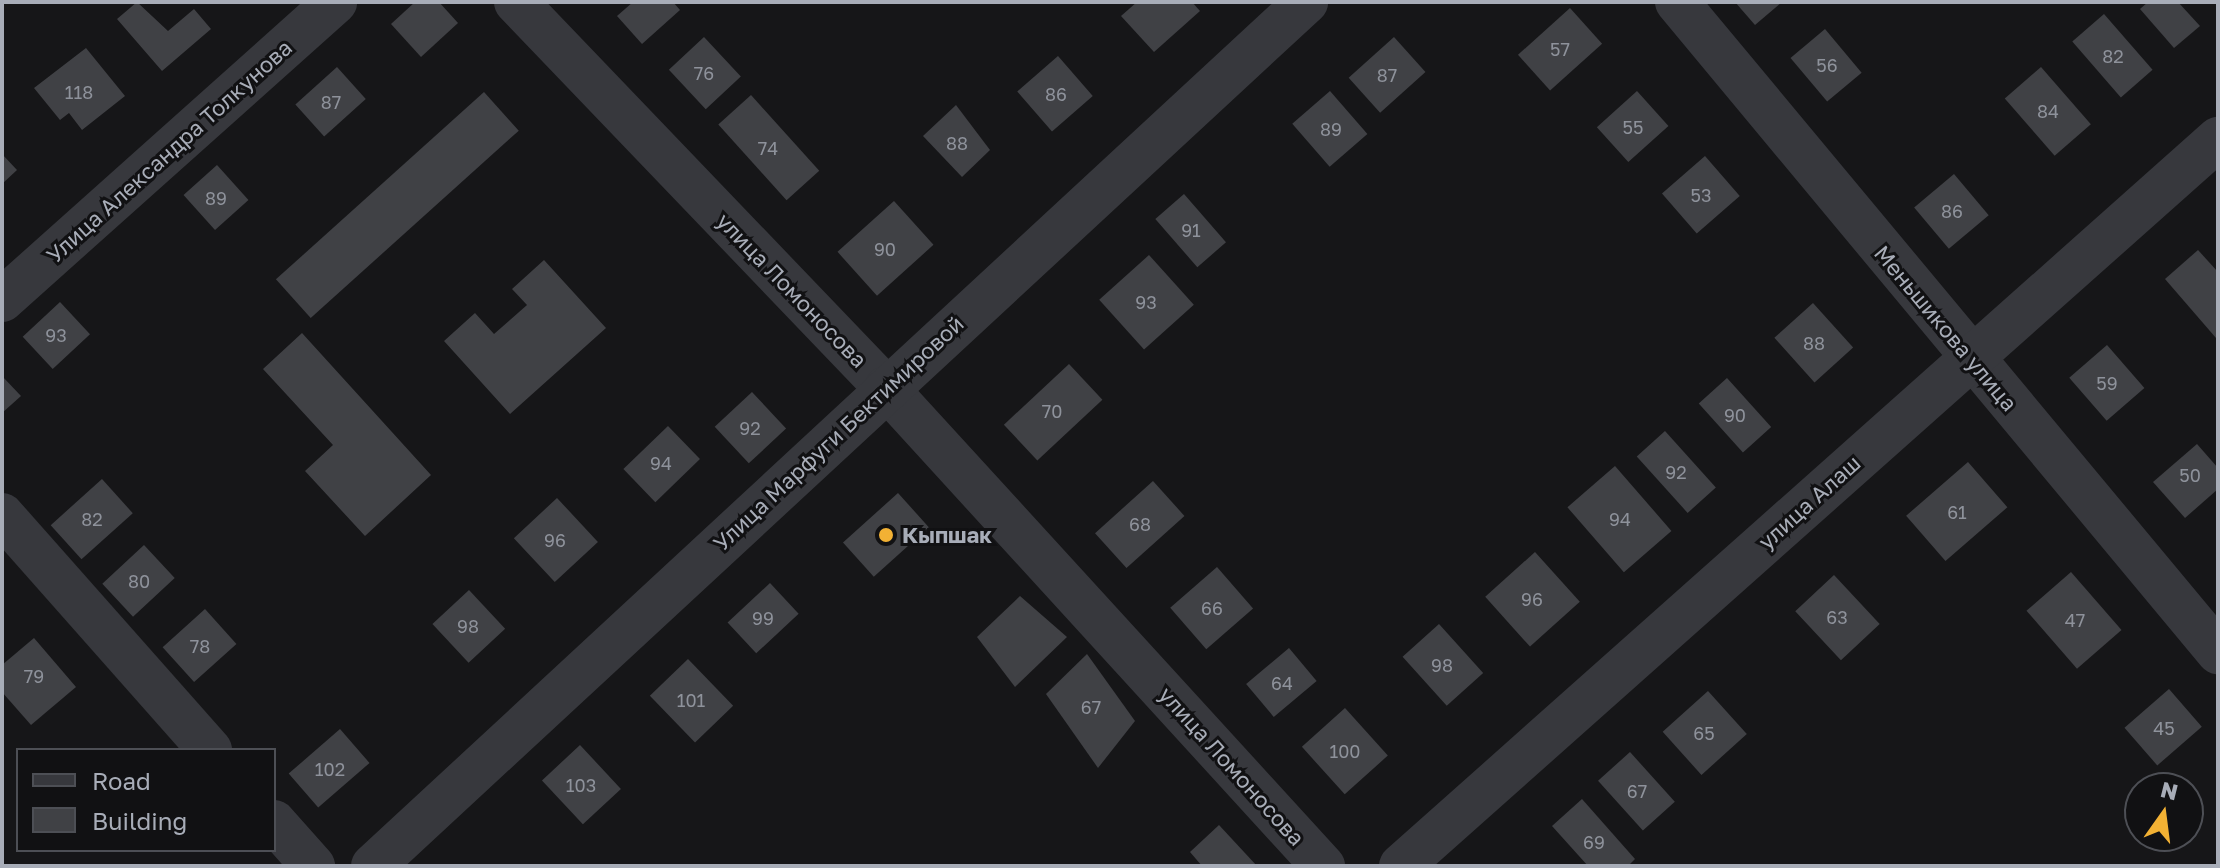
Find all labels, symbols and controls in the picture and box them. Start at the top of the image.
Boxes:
street label: Улица Александра Толкунова [41,34,297,268]
house number: 57 [1550,38,1570,60]
house number: 82 [2102,45,2124,67]
house number: 56 [1816,54,1838,76]
house number: 76 [694,62,714,84]
house number: 87 [1377,64,1397,86]
house number: 118 [65,81,93,103]
house number: 86 [1045,83,1067,105]
house number: 87 [321,91,341,113]
house number: 84 [2037,100,2059,122]
house number: 55 [1623,116,1643,138]
house number: 89 [1320,118,1342,140]
house number: 88 [946,132,968,154]
house number: 74 [758,137,778,159]
house number: 53 [1691,184,1711,206]
house number: 89 [205,187,227,209]
house number: 86 [1941,200,1963,222]
street label: улица Ломоносова [711,207,873,373]
house number: 91 [1181,219,1201,241]
house number: 90 [874,238,896,260]
street label: Меньшикова улица [1869,240,2023,416]
house number: 93 [1135,291,1157,313]
street label: Улица Марфуги Бектимировой [707,310,969,556]
house number: 93 [45,324,67,346]
house number: 88 [1803,332,1825,354]
house number: 59 [2096,372,2118,394]
house number: 70 [1042,400,1062,422]
house number: 90 [1724,404,1746,426]
house number: 92 [739,417,761,439]
street label: улица Алаш [1753,449,1865,555]
house number: 94 [650,452,672,474]
house number: 92 [1665,461,1687,483]
house number: 50 [2179,464,2201,486]
house number: 61 [1947,501,1967,523]
house number: 82 [81,508,103,530]
house number: 94 [1609,508,1631,530]
house number: 68 [1129,513,1151,535]
place label: Кыпшак [902,522,992,548]
marker: Кыпшак [877,526,895,544]
house number: 96 [544,529,566,551]
house number: 80 [128,570,150,592]
house number: 96 [1521,588,1543,610]
house number: 66 [1201,597,1223,619]
house number: 63 [1826,606,1848,628]
house number: 99 [752,607,774,629]
house number: 47 [2065,609,2085,631]
house number: 98 [457,615,479,637]
house number: 78 [190,635,210,657]
house number: 98 [1431,654,1453,676]
house number: 79 [24,665,44,687]
house number: 64 [1271,672,1293,694]
street label: улица Ломоносова [1154,681,1310,851]
house number: 101 [677,689,705,711]
house number: 67 [1081,696,1101,718]
house number: 45 [2153,717,2175,739]
house number: 65 [1693,722,1715,744]
house number: 100 [1329,740,1361,762]
legend [16,748,276,852]
house number: 102 [315,758,345,780]
text: Road [92,766,151,795]
north arrow [2124,772,2204,852]
house number: 103 [566,774,596,796]
text: N [2158,775,2181,805]
house number: 67 [1627,780,1647,802]
text: Building [92,806,187,835]
house number: 69 [1583,831,1605,853]

